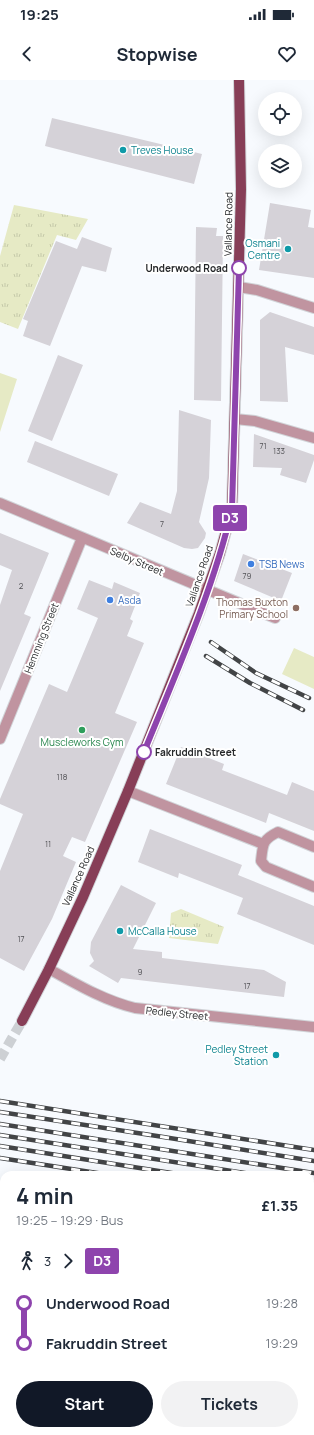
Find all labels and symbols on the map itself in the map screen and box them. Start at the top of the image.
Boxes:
place label: Treves House [131,143,194,157]
marker: Treves House [118,145,128,155]
street label: Vallance Road [220,192,236,256]
place label: Osmani Centre [245,236,280,262]
marker: Osmani Centre [283,244,293,254]
marker: Underwood Road [231,260,247,276]
place label: Underwood Road [145,261,228,275]
house number: 71 [259,440,267,451]
house number: 133 [273,445,285,456]
line badge: D3 [212,505,248,531]
house number: 7 [160,518,164,529]
street label: Selby Street [108,543,166,579]
street label: Vallance Road [182,543,216,609]
place label: TSB News [259,557,304,571]
marker: TSB News [246,559,256,569]
house number: 79 [243,570,252,581]
house number: 2 [19,580,24,591]
place label: Asda [118,593,141,607]
marker: Asda [105,595,115,605]
place label: Thomas Buxton Primary School [216,595,288,621]
street label: Hemming Street [20,601,62,675]
marker: Thomas Buxton Primary School [291,603,301,613]
marker: Muscleworks Gym [77,725,87,735]
place label: Muscleworks Gym [41,735,123,749]
marker: Fakruddin Street [136,744,152,760]
place label: Fakruddin Street [155,745,236,759]
house number: 118 [57,771,68,782]
house number: 11 [45,838,51,849]
street label: Vallance Road [59,844,97,908]
place label: McCalla House [128,924,197,938]
marker: McCalla House [115,926,125,936]
house number: 17 [17,933,25,944]
house number: 9 [138,966,143,977]
house number: 17 [243,980,251,991]
street label: Pedley Street [145,1003,209,1023]
place label: Pedley Street Station [205,1042,268,1068]
marker: Pedley Street Station [271,1050,281,1060]

